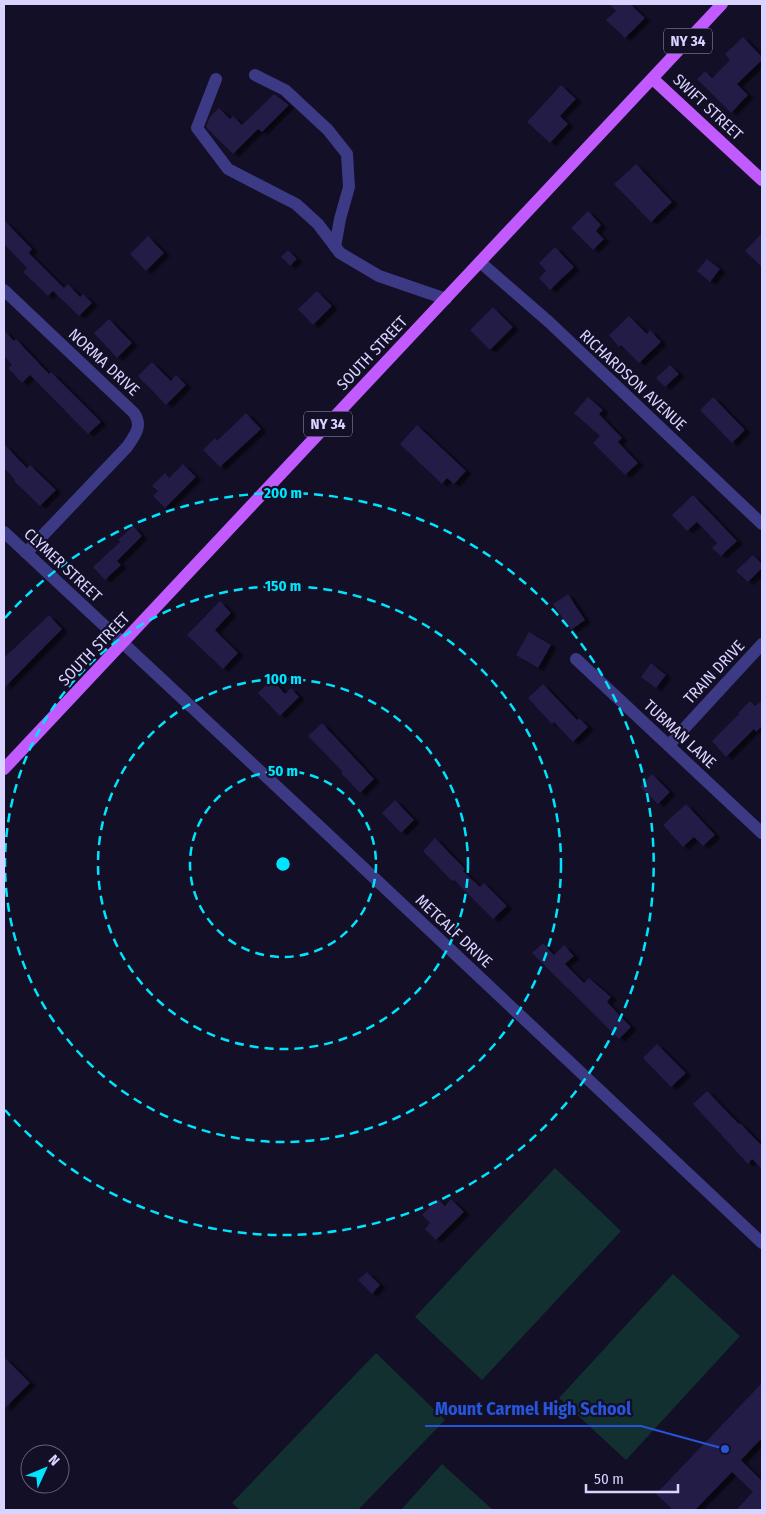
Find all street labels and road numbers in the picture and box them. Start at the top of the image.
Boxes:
road number: NY 34 [664,28,712,54]
street label: SWIFT STREET [669,70,747,144]
street label: SOUTH STREET [333,312,412,394]
street label: NORMA DRIVE [65,324,143,400]
street label: RICHARDSON AVENUE [576,326,690,434]
road number: NY 34 [304,412,352,436]
street label: CLYMER STREET [20,524,106,606]
street label: SOUTH STREET [54,608,134,690]
street label: TRAIN DRIVE [680,636,748,708]
street label: TUBMAN LANE [640,696,720,772]
street label: METCALF DRIVE [412,891,496,971]

